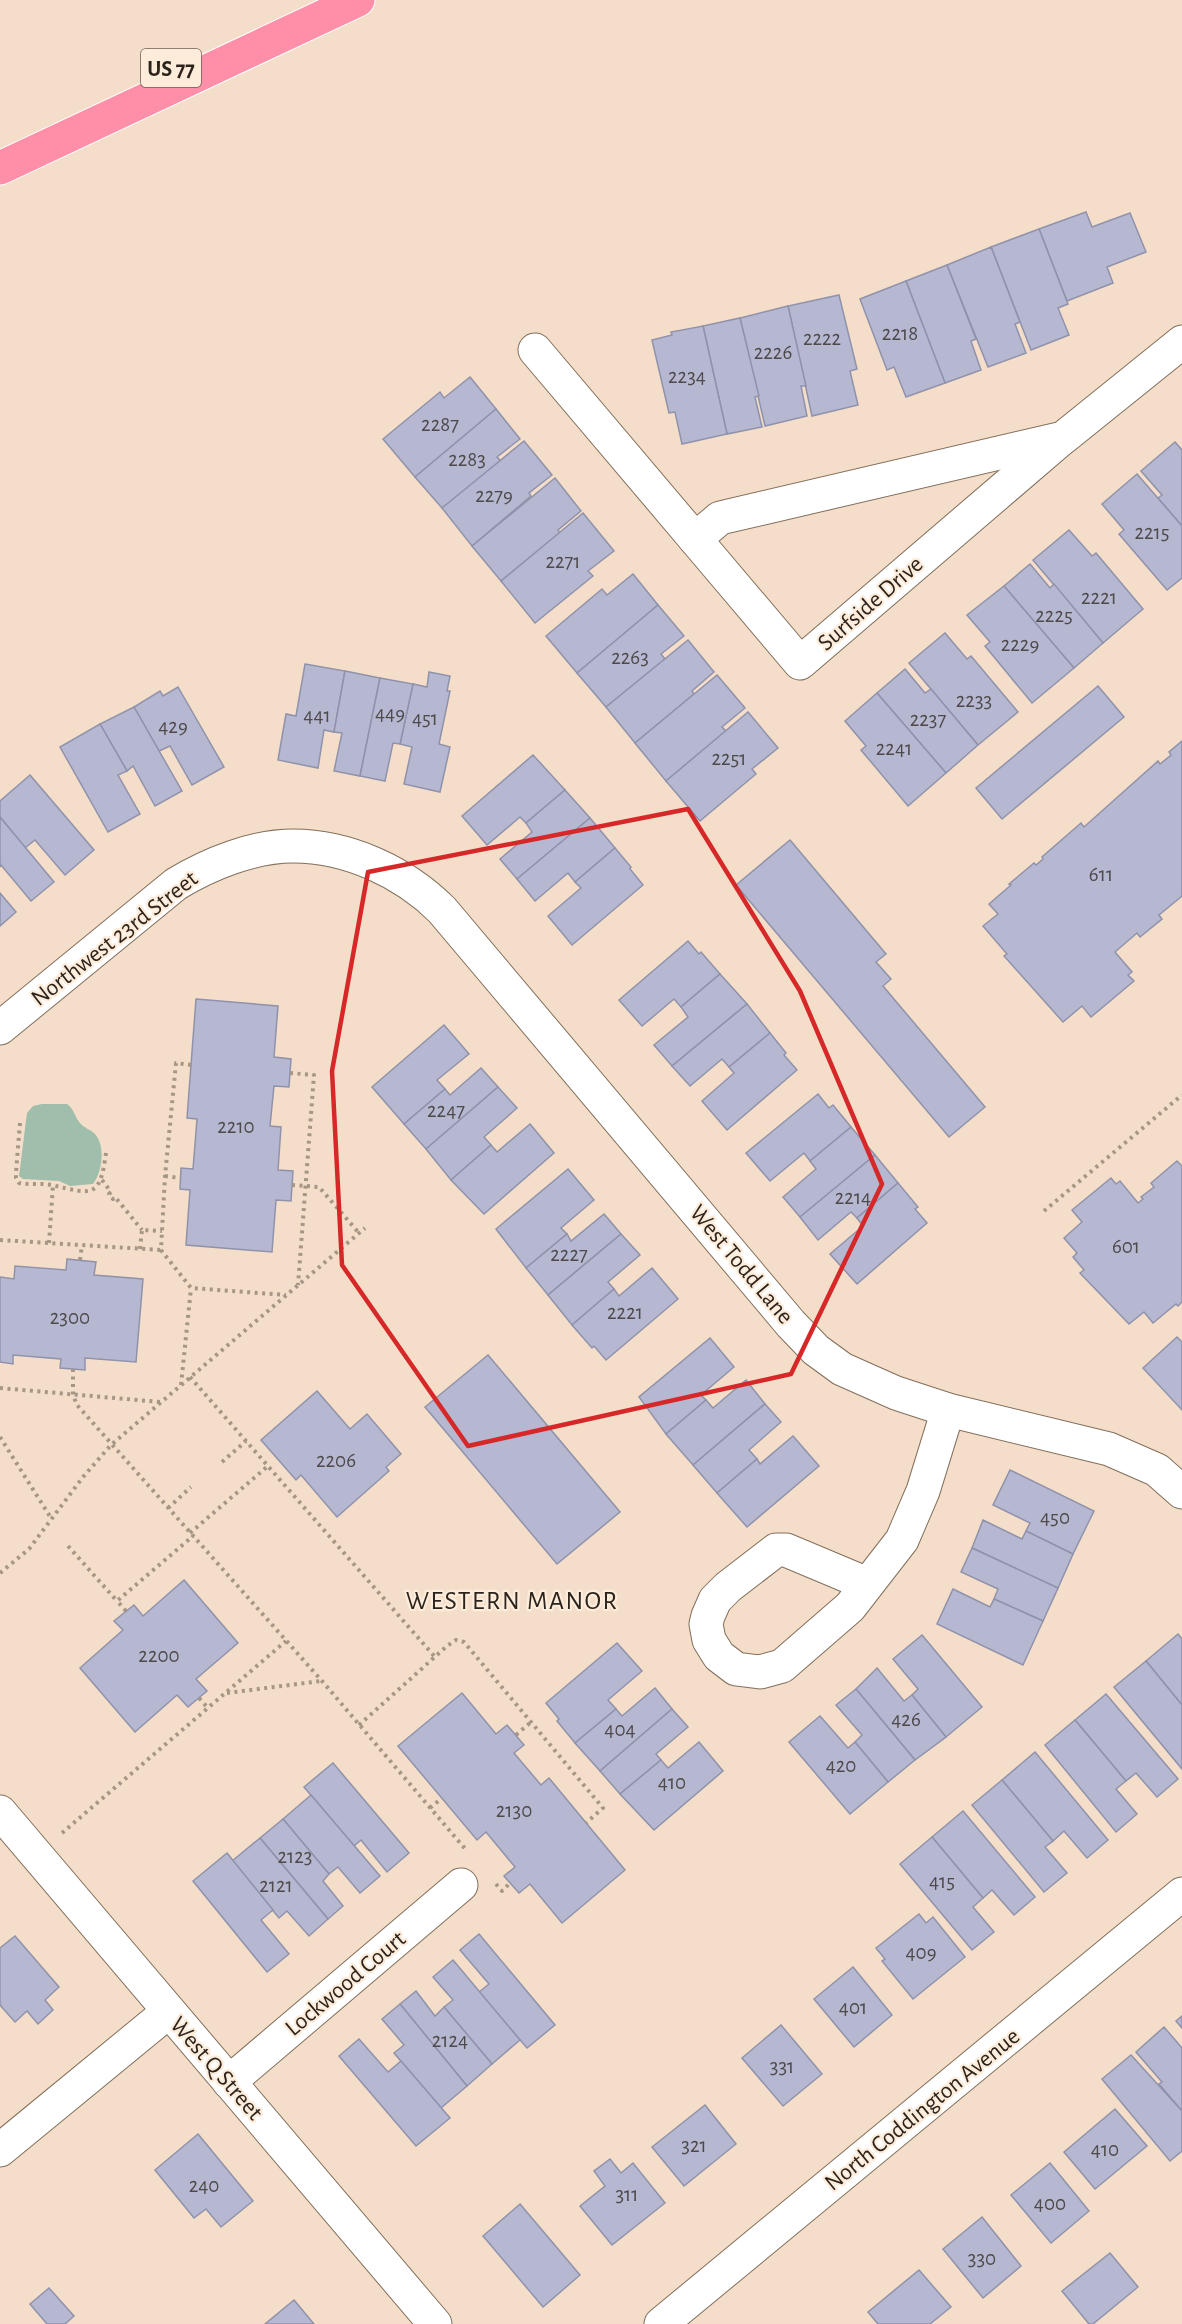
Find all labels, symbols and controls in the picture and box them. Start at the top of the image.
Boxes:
road number: US 77 [141,49,201,87]
house number: 2218 [882,323,918,344]
house number: 2222 [803,328,841,349]
house number: 2226 [754,342,792,363]
house number: 2234 [668,366,706,387]
house number: 2287 [421,414,459,435]
house number: 2283 [448,449,486,470]
house number: 2279 [475,485,513,506]
house number: 2215 [1134,522,1170,543]
house number: 2271 [545,551,581,572]
street label: Surfside Drive [814,552,928,656]
house number: 2221 [1081,587,1117,608]
house number: 2225 [1035,605,1073,626]
house number: 2229 [1001,634,1039,655]
house number: 2263 [611,647,649,668]
house number: 2233 [956,690,992,711]
house number: 449 [375,703,405,724]
house number: 441 [303,705,331,726]
house number: 451 [412,708,438,729]
house number: 2237 [910,709,946,730]
house number: 429 [158,716,188,737]
house number: 2241 [876,738,912,759]
house number: 2251 [711,748,747,769]
house number: 611 [1089,864,1113,885]
street label: Northwest 23rd Street [27,866,203,1011]
house number: 2247 [427,1100,465,1121]
house number: 2210 [217,1116,255,1137]
house number: 2214 [835,1187,871,1208]
street label: West Todd Lane [685,1201,798,1329]
house number: 601 [1112,1236,1140,1257]
house number: 2227 [550,1244,588,1265]
house number: 2221 [607,1302,643,1323]
house number: 2300 [50,1307,90,1328]
house number: 2206 [316,1450,356,1471]
house number: 450 [1040,1507,1070,1528]
district label: WESTERN MANOR [406,1588,618,1614]
house number: 2200 [138,1645,180,1666]
house number: 426 [891,1709,921,1730]
house number: 404 [604,1719,636,1740]
house number: 420 [826,1755,856,1776]
house number: 410 [658,1772,686,1793]
house number: 2130 [496,1800,532,1821]
house number: 2123 [278,1846,313,1867]
house number: 415 [929,1871,955,1892]
house number: 2121 [259,1875,293,1896]
street label: Lockwood Court [281,1927,411,2041]
house number: 409 [905,1942,937,1963]
house number: 401 [839,1997,867,2018]
street label: West Q Street [165,2013,267,2125]
street label: North Coddington Avenue [821,2024,1025,2196]
house number: 2124 [432,2030,468,2051]
house number: 331 [770,2056,794,2077]
house number: 321 [681,2135,707,2156]
house number: 410 [1091,2139,1119,2160]
house number: 240 [189,2175,219,2196]
house number: 311 [615,2184,639,2205]
house number: 400 [1034,2193,1066,2214]
house number: 330 [968,2248,996,2269]

